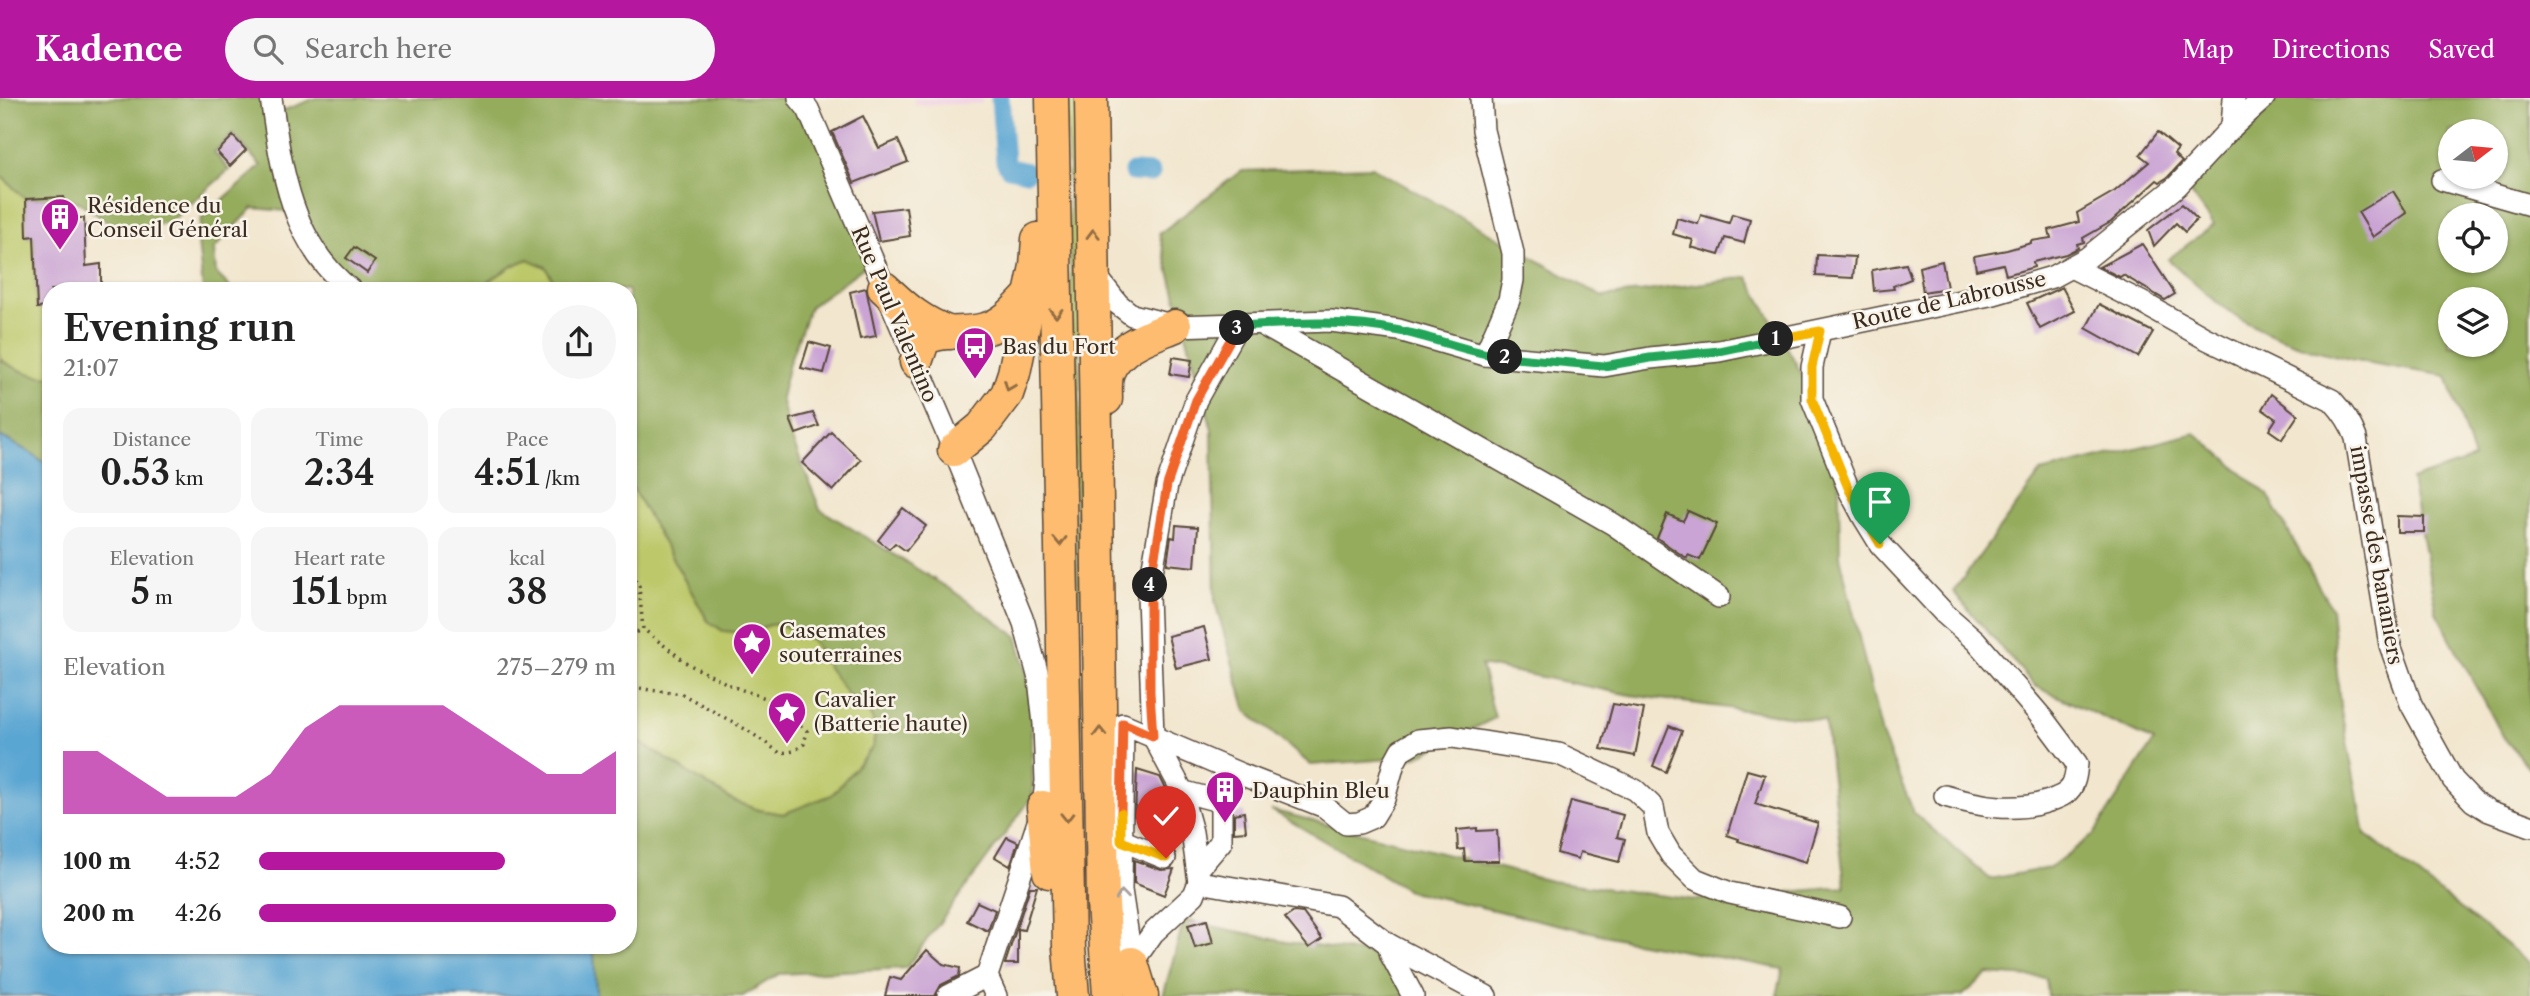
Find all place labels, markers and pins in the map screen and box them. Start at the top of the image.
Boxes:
place label: Résidence du Conseil Général [87,193,248,242]
building icon: Résidence du Conseil Général [39,196,81,251]
pin: 3 [1220,310,1254,345]
pin: 1 [1758,322,1794,356]
bus stop icon: Bas du Fort [954,325,996,380]
place label: Bas du Fort [1002,334,1116,359]
pin: 2 [1488,340,1522,374]
pin [1850,472,1910,544]
pin: 4 [1132,568,1168,602]
place label: Casemates souterraines [779,618,902,667]
place icon: Casemates souterraines [731,621,773,676]
place label: Cavalier (Batterie haute) [814,687,968,736]
place icon: Cavalier (Batterie haute) [766,690,808,745]
building icon: Dauphin Bleu [1204,769,1246,824]
place label: Dauphin Bleu [1252,778,1390,803]
pin [1136,786,1196,858]

